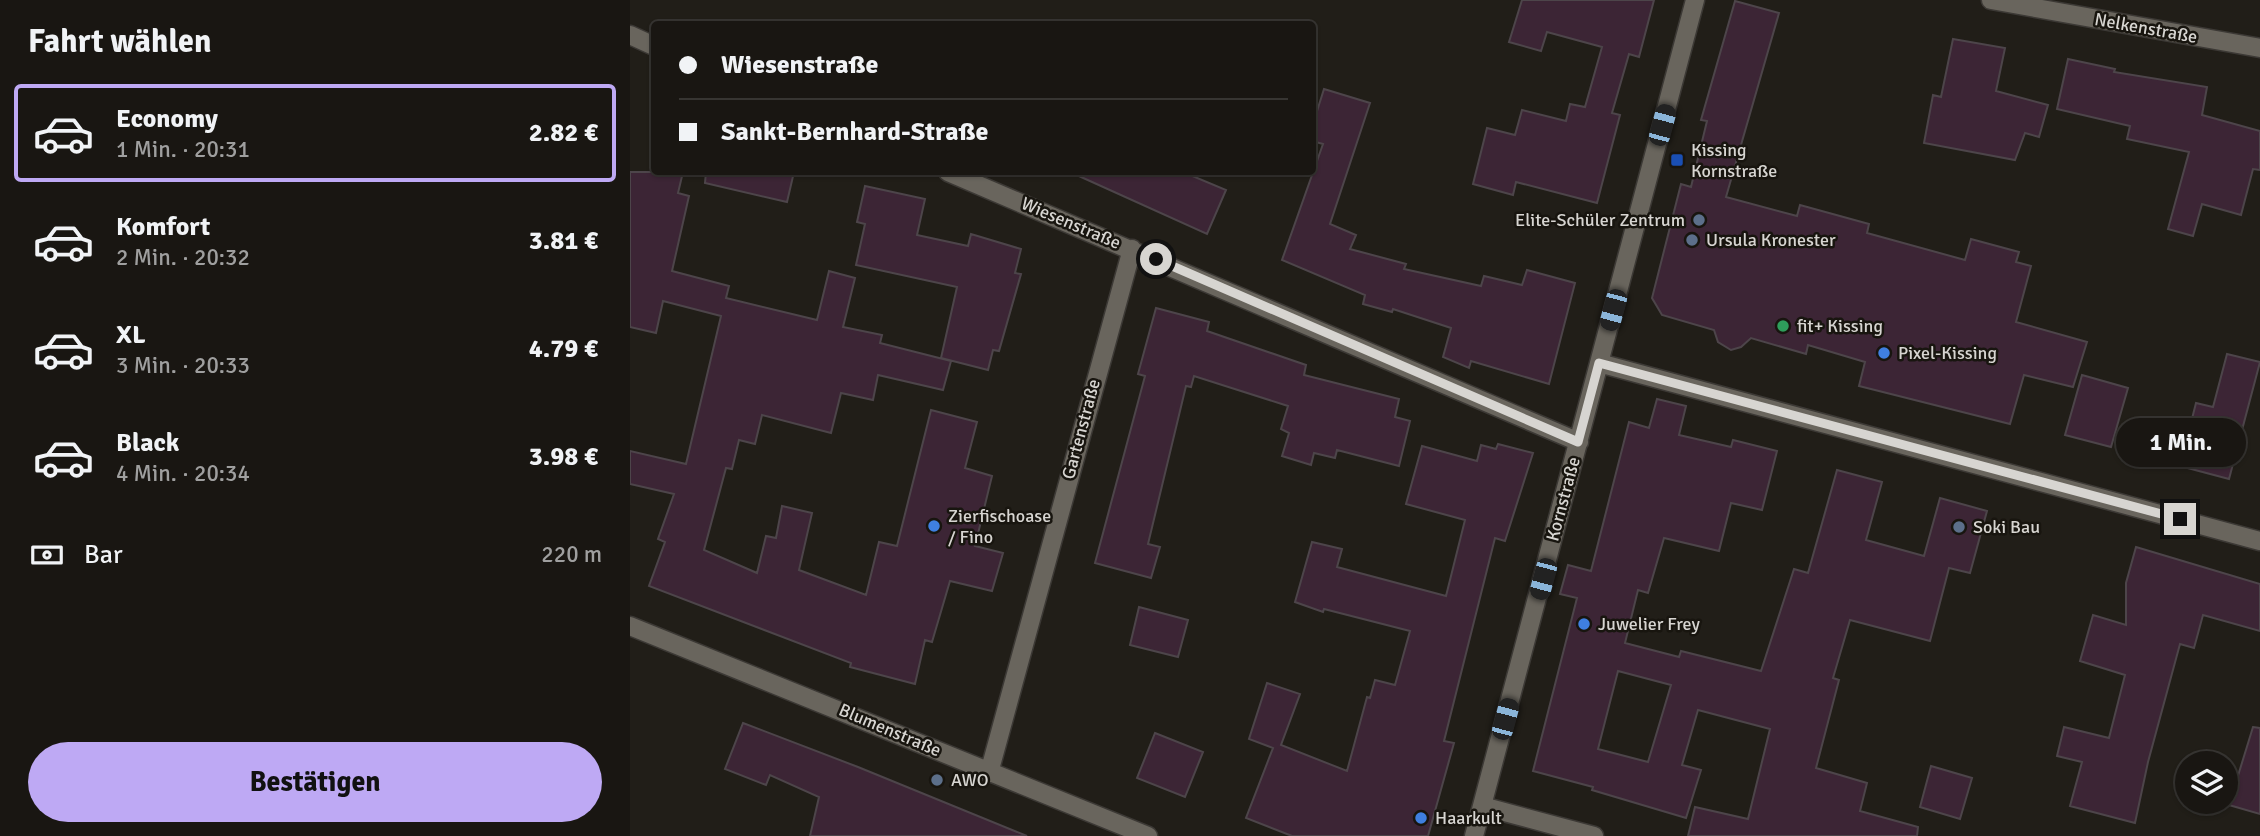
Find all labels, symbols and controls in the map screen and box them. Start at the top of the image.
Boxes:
street label: Nelkenstraße [2093,8,2199,48]
text: Fahrt wählen [28,22,212,61]
text: Wiesenstraße [721,49,878,81]
icon: car [32,102,95,165]
car [1647,102,1678,148]
text: Economy [116,103,218,135]
text: Sankt-Bernhard-Straße [721,116,988,148]
text: 2.82 € [529,117,598,149]
text: 1 Min. · 20:31 [116,135,250,164]
place label: Kissing Kornstraße [1691,139,1777,182]
marker: Kissing Kornstraße [1669,152,1685,168]
street label: Wiesenstraße [1018,192,1124,254]
place label: Elite-Schüler Zentrum [1515,209,1685,231]
icon: car [32,210,95,273]
text: Komfort [116,211,210,243]
marker: Elite-Schüler Zentrum [1691,212,1707,228]
text: 3.81 € [529,225,598,257]
place label: Ursula Kronester [1706,229,1836,251]
marker: Ursula Kronester [1684,232,1700,248]
text: 2 Min. · 20:32 [116,243,250,272]
route start [1140,243,1172,275]
car [1598,287,1629,333]
place label: fit+ Kissing [1797,315,1883,337]
icon: car [32,318,95,381]
marker: fit+ Kissing [1775,318,1791,334]
text: XL [116,319,146,351]
text: 4.79 € [529,333,598,365]
place label: Pixel-Kissing [1898,342,1997,364]
marker: Pixel-Kissing [1876,345,1892,361]
text: 3 Min. · 20:33 [116,351,250,380]
street label: Gartenstraße [1057,377,1105,481]
callout: 1 Min. [2115,418,2245,466]
icon: car [32,426,95,489]
text: Black [116,427,179,459]
text: 1 Min. [2150,428,2212,457]
text: 3.98 € [529,441,598,473]
street label: Kornstraße [1541,454,1585,544]
text: 4 Min. · 20:34 [116,459,250,488]
route end [2164,503,2196,535]
place label: Zierfischoase / Fino [948,505,1051,548]
place label: Soki Bau [1973,516,2040,538]
marker: Zierfischoase / Fino [926,518,942,534]
marker: Soki Bau [1951,519,1967,535]
icon: cash [28,536,66,574]
text: Bar [84,539,122,571]
text: 220 m [541,540,602,569]
car [1528,556,1559,602]
place label: Juwelier Frey [1598,613,1700,635]
marker: Juwelier Frey [1576,616,1592,632]
car [1490,696,1521,742]
street label: Blumenstraße [835,699,945,761]
button: Bestätigen [28,742,602,822]
map controls [2175,751,2238,814]
button: layers [2175,751,2238,814]
place label: AWO [951,769,989,791]
marker: AWO [929,772,945,788]
place label: Haarkult [1435,807,1502,829]
marker: Haarkult [1413,810,1429,826]

